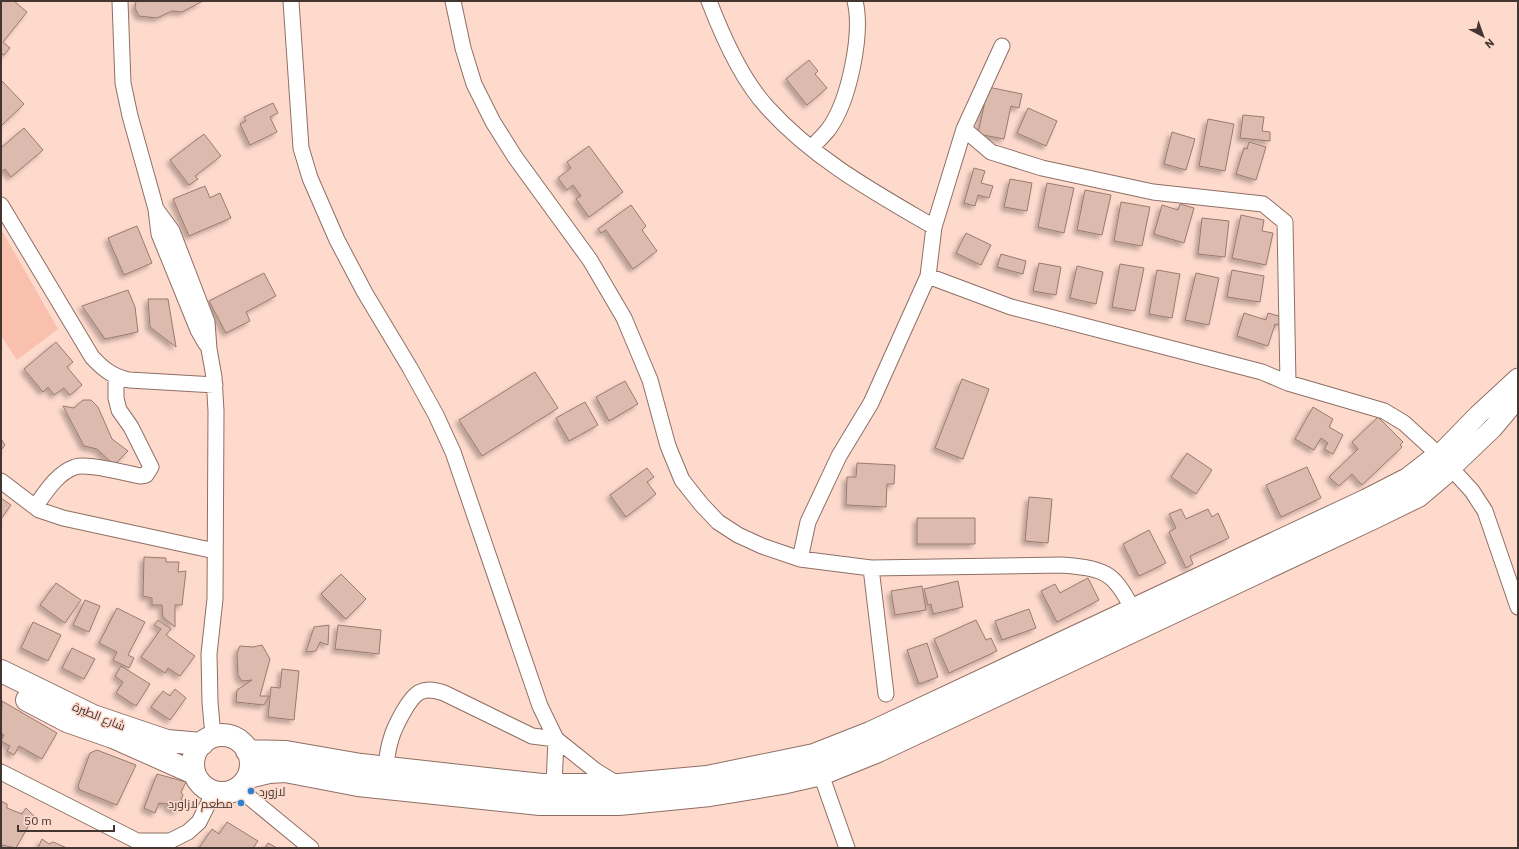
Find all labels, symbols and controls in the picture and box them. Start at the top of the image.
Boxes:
north arrow [1463,16,1503,56]
text: N [1482,36,1497,51]
street label: شارع الطيرة [70,699,128,734]
place label: لازورد [259,784,285,799]
marker: لازورد [246,786,256,796]
place label: مطعم لازاورد [168,796,233,812]
marker: مطعم لازاورد [236,798,246,808]
scale bar [18,807,114,833]
text: 50 m [24,813,52,828]

